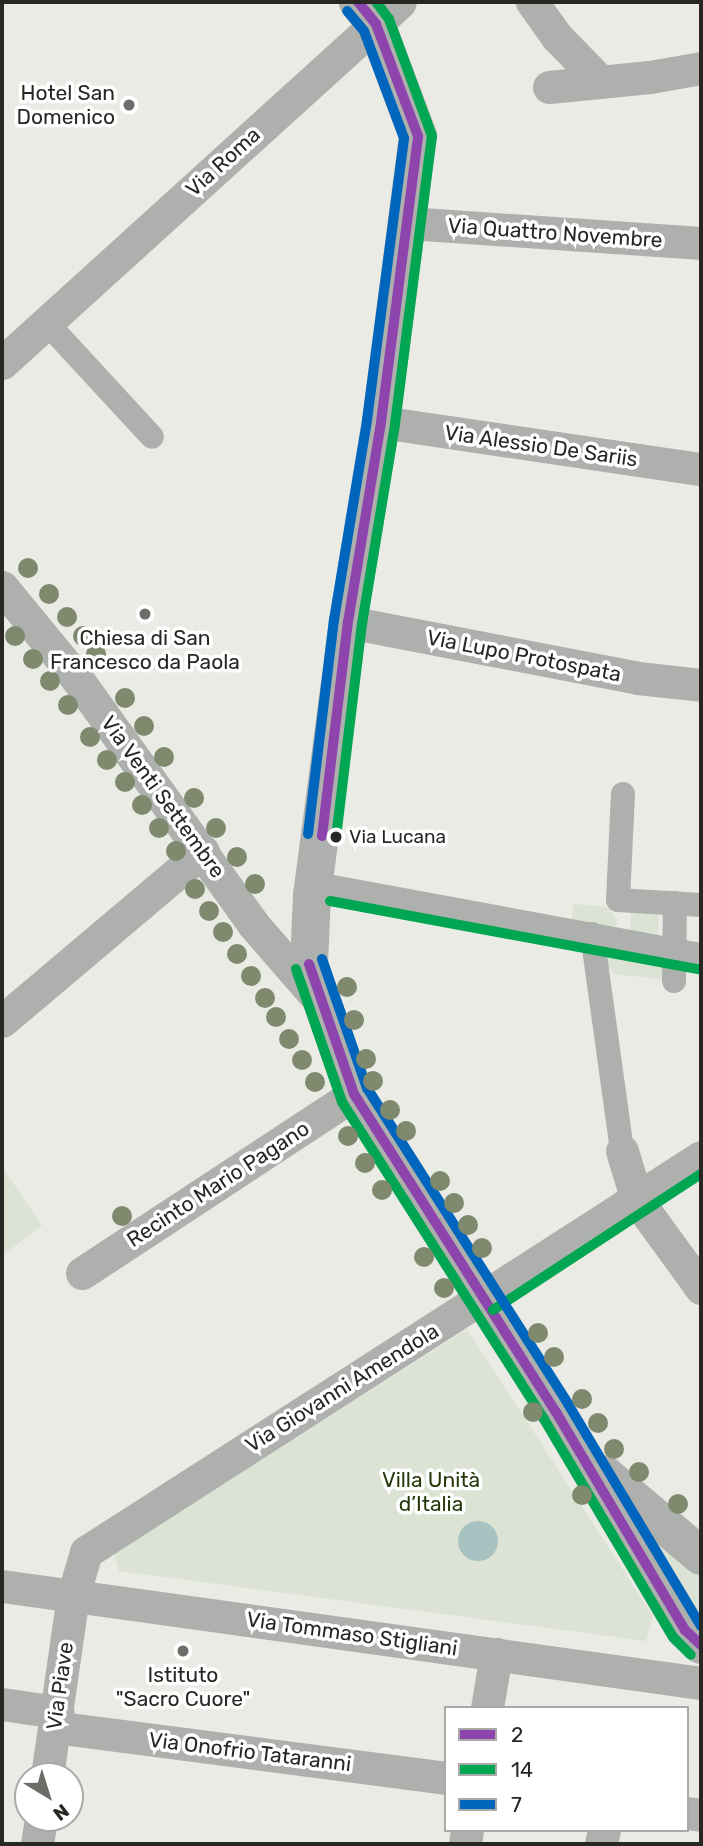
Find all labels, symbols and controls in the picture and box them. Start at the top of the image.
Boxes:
place label: Hotel San Domenico [17,80,115,130]
marker: Hotel San Domenico [121,97,137,113]
street label: Via Roma [181,122,265,202]
street label: Via Quattro Novembre [447,213,663,253]
street label: Via Alessio De Sariis [443,420,639,472]
marker: Chiesa di San Francesco da Paola [137,606,153,622]
place label: Chiesa di San Francesco da Paola [50,625,240,675]
street label: Via Lupo Protospata [425,625,623,687]
street label: Via Venti Settembre [96,711,230,883]
place label: Via Lucana [349,826,446,848]
marker: Via Lucana [329,830,343,844]
street label: Recinto Mario Pagano [122,1116,314,1252]
street label: Via Giovanni Amendola [241,1318,443,1458]
park label: Villa Unità d’Italia [382,1467,480,1517]
street label: Via Tommaso Stigliani [245,1607,459,1661]
street label: Via Piave [41,1640,79,1732]
marker: Istituto "Sacro Cuore" [175,1643,191,1659]
place label: Istituto "Sacro Cuore" [116,1662,250,1712]
legend [444,1706,689,1832]
text: 2 [511,1722,523,1747]
street label: Via Onofrio Tataranni [147,1727,353,1777]
text: 14 [511,1757,533,1782]
north arrow [14,1762,84,1832]
text: 7 [511,1792,522,1817]
text: N [49,1799,73,1826]

